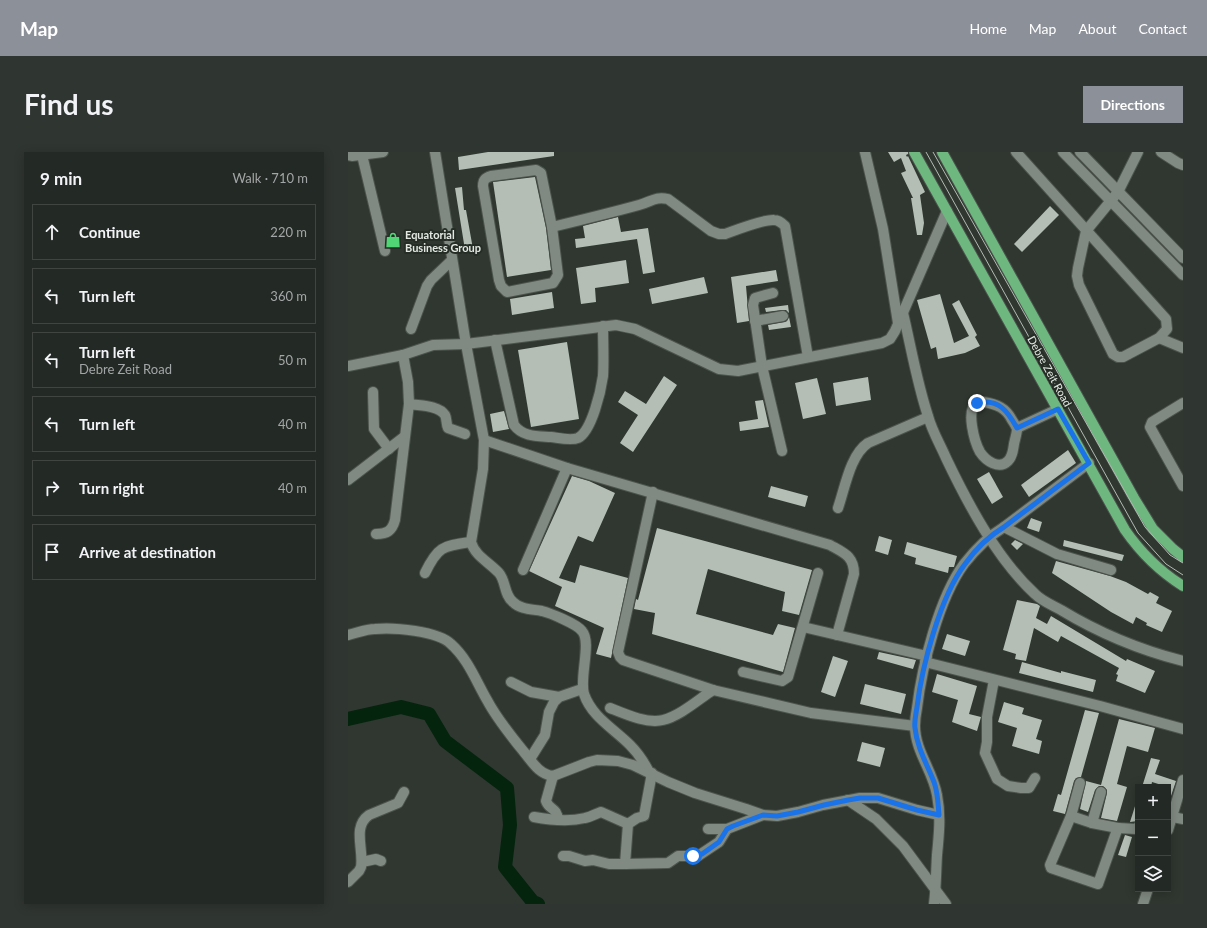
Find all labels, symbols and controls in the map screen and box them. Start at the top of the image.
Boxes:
text: Map [20,17,58,40]
text: Home [969,20,1007,37]
text: Map [1029,20,1056,37]
text: About [1078,20,1116,37]
text: Contact [1138,20,1187,37]
button: Directions [1083,86,1183,123]
text: Find us [24,87,114,121]
text: 9 min [40,168,82,189]
text: Walk · 710 m [232,170,308,186]
icon: ahead [41,221,63,243]
text: Continue [79,223,140,241]
text: 220 m [270,224,307,240]
place label: Equatorial Business Group [405,228,481,254]
shop icon: Equatorial Business Group [384,231,402,249]
icon: left [41,285,63,307]
text: Turn left [79,287,135,305]
text: 360 m [270,288,307,304]
street label: Debre Zeit Road [1025,333,1075,409]
text: Turn left [79,343,135,361]
icon: left [41,349,63,371]
text: 50 m [278,352,307,368]
text: Debre Zeit Road [79,361,172,377]
route end [968,394,986,412]
icon: left [41,413,63,435]
text: Turn left [79,415,135,433]
text: 40 m [278,416,307,432]
icon: right [41,477,63,499]
text: Turn right [79,479,144,497]
text: 40 m [278,480,307,496]
icon: arrive [41,541,63,563]
text: Arrive at destination [79,543,216,561]
map controls [1135,784,1171,892]
button: + [1135,784,1171,820]
button: − [1135,820,1171,856]
route start [684,847,702,865]
button: layers [1135,856,1171,892]

